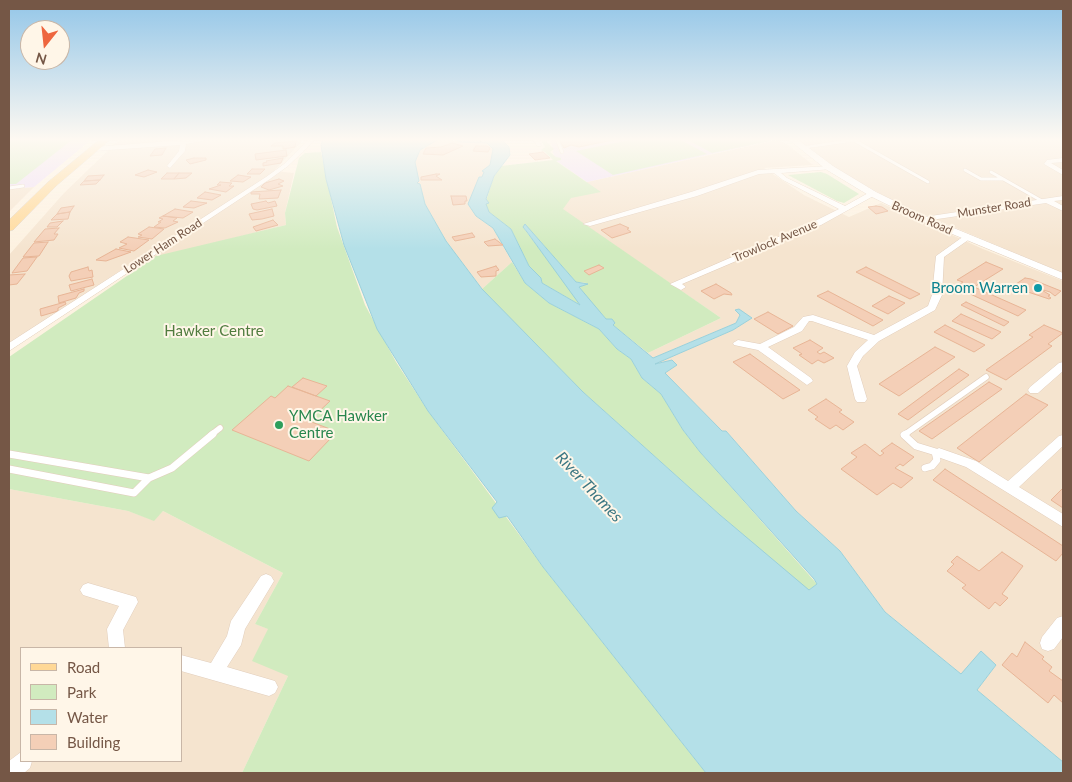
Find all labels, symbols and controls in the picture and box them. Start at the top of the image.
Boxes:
north arrow [20,20,70,70]
text: N [33,49,49,69]
street label: Munster Road [956,195,1032,221]
street label: Broom Road [889,198,955,238]
street label: Lower Ham Road [121,215,205,277]
street label: Trowlock Avenue [731,217,819,265]
place label: Broom Warren [931,279,1028,297]
marker: Broom Warren [1032,282,1044,294]
park label: Hawker Centre [164,322,264,340]
place label: YMCA Hawker Centre [289,407,387,442]
marker: YMCA Hawker Centre [273,419,285,431]
water label: River Thames [552,448,626,526]
legend [20,647,182,762]
text: Road [67,658,100,676]
text: Park [67,683,96,701]
text: Water [67,708,108,726]
text: Building [67,733,120,751]

